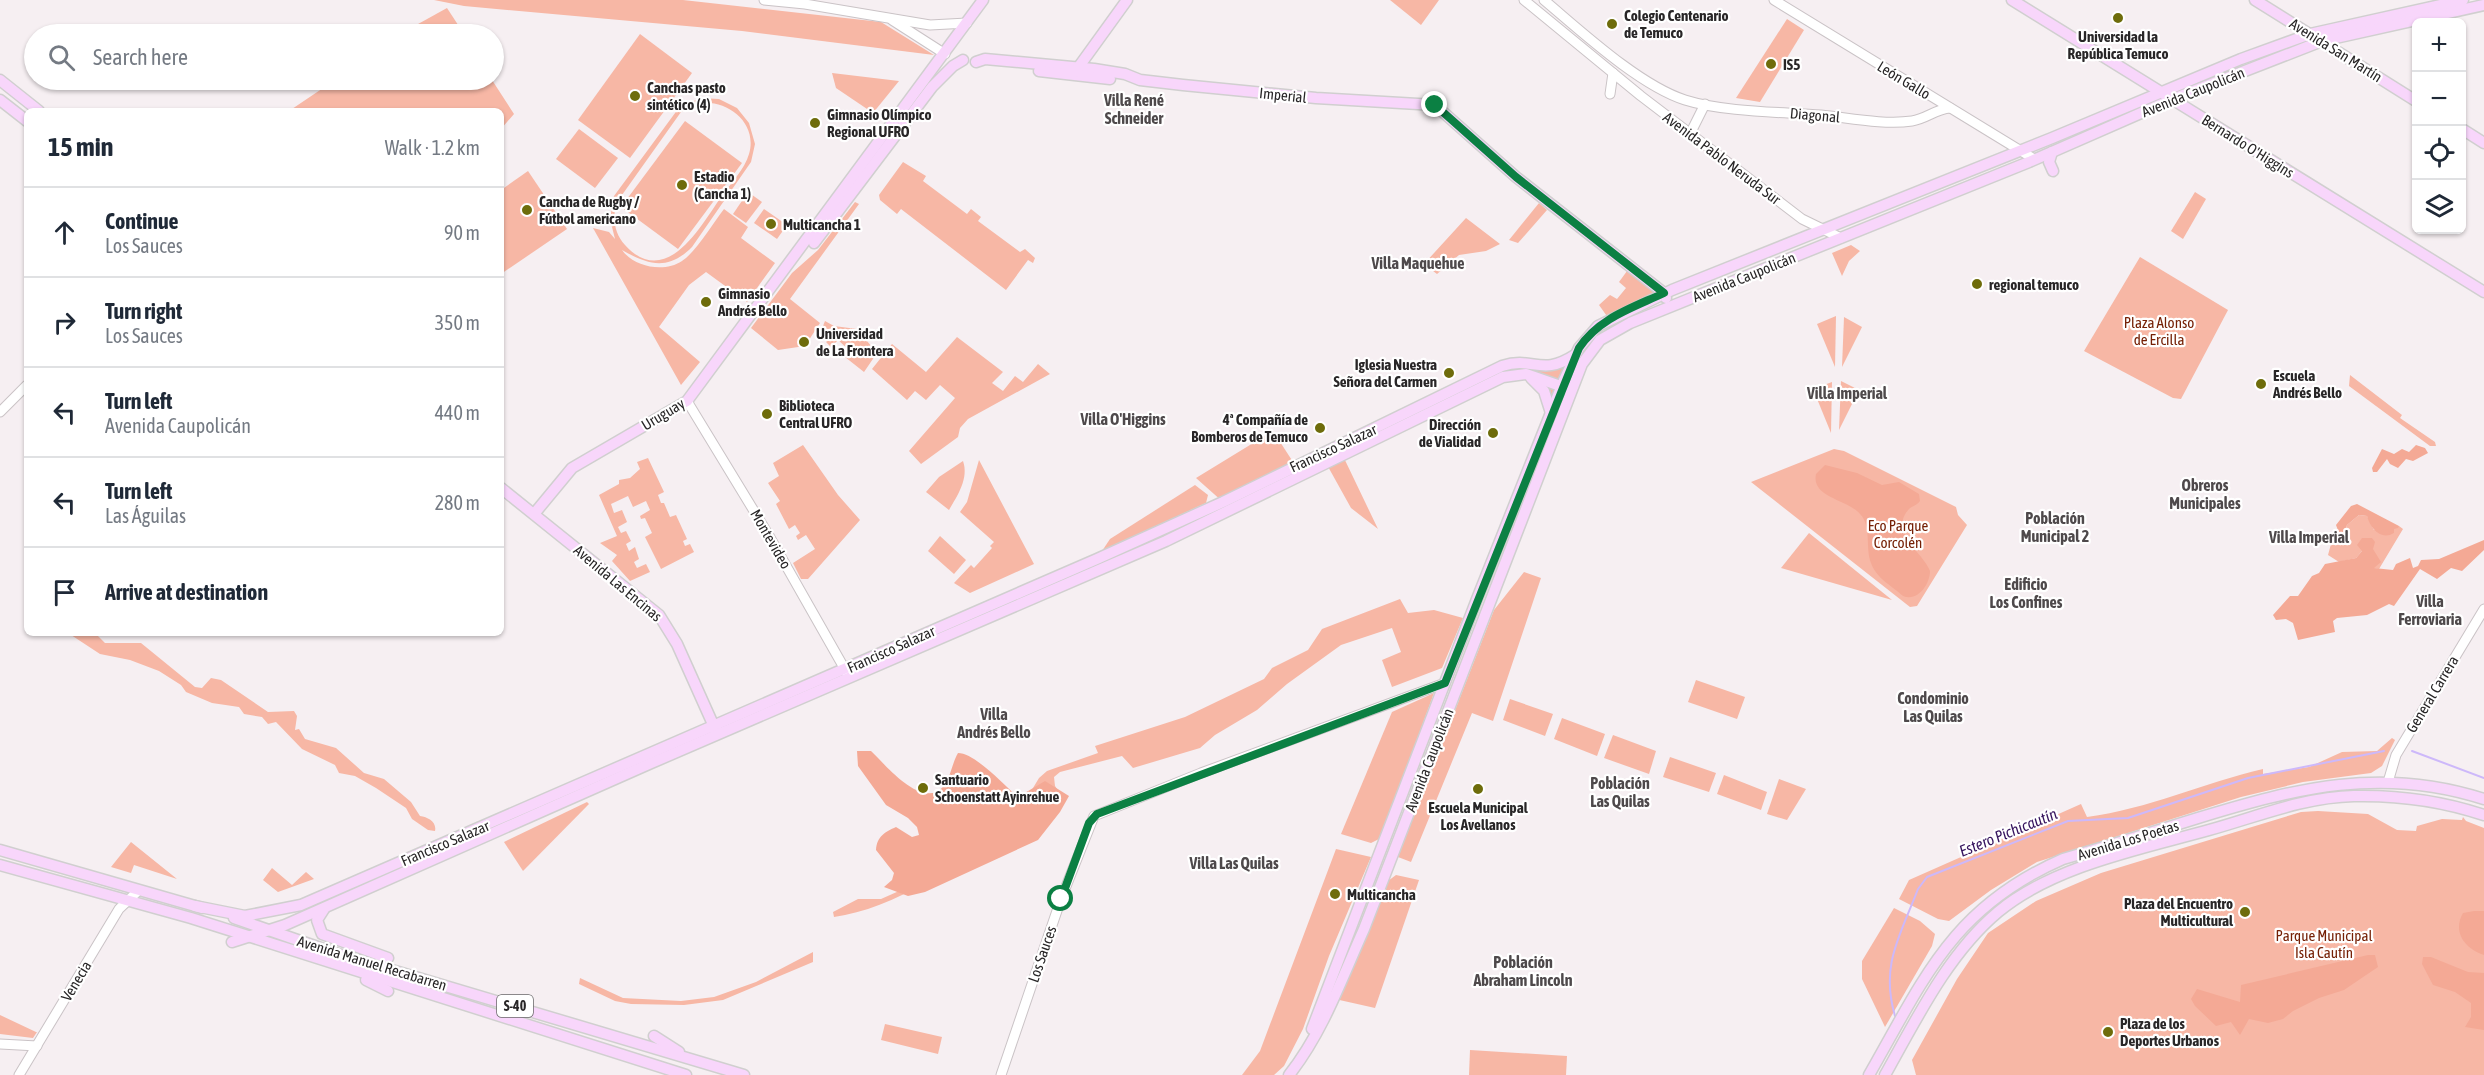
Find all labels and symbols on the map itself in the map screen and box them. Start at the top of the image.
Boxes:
place label: Colegio Centenario de Temuco [1624,7,1728,41]
marker: Universidad la República Temuco [2111,11,2125,25]
street label: Avenida San Martín [2287,15,2385,85]
marker: Colegio Centenario de Temuco [1605,17,1619,31]
place label: Universidad la República Temuco [2068,28,2168,62]
place label: IS5 [1783,56,1800,73]
marker: IS5 [1764,57,1778,71]
street label: León Gallo [1874,58,1934,102]
street label: Avenida Caupolicán [2139,64,2247,120]
place label: Canchas pasto sintético (4) [647,79,726,113]
street label: Imperial [1259,84,1307,106]
marker: Canchas pasto sintético (4) [628,89,642,103]
district label: Villa René Schneider [1103,91,1164,127]
route end [1421,91,1447,117]
street label: Diagonal [1789,104,1841,126]
place label: Gimnasio Olímpico Regional UFRO [827,106,931,140]
street label: Avenida Pablo Neruda Sur [1660,108,1785,208]
street label: Bernardo O'Higgins [2199,111,2297,181]
marker: Gimnasio Olímpico Regional UFRO [808,116,822,130]
place label: Estadio (Cancha 1) [694,168,751,202]
marker: Estadio (Cancha 1) [675,178,689,192]
place label: Cancha de Rugby / Fútbol americano [539,193,640,227]
marker: Cancha de Rugby / Fútbol americano [520,203,534,217]
place label: Multicancha 1 [783,216,861,233]
marker: Multicancha 1 [764,217,778,231]
street label: Avenida Caupolicán [1690,249,1798,305]
district label: Villa Maquehue [1370,254,1465,272]
place label: regional temuco [1989,276,2079,293]
marker: regional temuco [1970,277,1984,291]
place label: Gimnasio Andrés Bello [717,285,787,319]
marker: Gimnasio Andrés Bello [699,295,713,309]
park label: Plaza Alonso de Ercilla [2124,314,2194,348]
place label: Universidad de La Frontera [816,325,893,359]
marker: Universidad de La Frontera [797,335,811,349]
place label: Iglesia Nuestra Señora del Carmen [1333,356,1437,390]
marker: Iglesia Nuestra Señora del Carmen [1442,366,1456,380]
place label: Escuela Andrés Bello [2272,367,2342,401]
marker: Escuela Andrés Bello [2254,377,2268,391]
district label: Villa Imperial [1806,384,1888,402]
street label: Uruguay [638,395,688,433]
place label: Biblioteca Central UFRO [779,397,853,431]
marker: Biblioteca Central UFRO [760,407,774,421]
district label: Villa O'Higgins [1079,410,1166,428]
place label: 4ª Compañía de Bomberos de Temuco [1191,411,1308,445]
place label: Dirección de Vialidad [1419,416,1481,450]
street label: Francisco Salazar [1287,420,1380,476]
marker: 4ª Compañía de Bomberos de Temuco [1313,421,1327,435]
marker: Dirección de Vialidad [1486,426,1500,440]
district label: Obreros Municipales [2169,476,2241,512]
street label: Montevideo [747,506,795,572]
district label: Población Municipal 2 [2021,509,2089,545]
park label: Eco Parque Corcolén [1868,517,1929,551]
district label: Villa Imperial [2268,528,2350,546]
street label: Avenida Las Encinas [571,541,665,625]
district label: Edificio Los Confines [1990,575,2063,611]
district label: Villa Ferroviaria [2398,592,2462,628]
street label: Francisco Salazar [845,622,938,676]
street label: General Carrera [2402,653,2462,735]
district label: Condominio Las Quilas [1897,689,1969,725]
district label: Villa Andrés Bello [956,705,1031,741]
street label: Avenida Caupolicán [1401,706,1457,814]
place label: Santuario Schoenstatt Ayinrehue [935,771,1060,805]
district label: Población Las Quilas [1590,774,1650,810]
marker: Santuario Schoenstatt Ayinrehue [916,781,930,795]
marker: Escuela Municipal Los Avellanos [1471,782,1485,796]
place label: Escuela Municipal Los Avellanos [1428,799,1529,833]
water label: Estero Pichicautín [1956,804,2060,860]
street label: Francisco Salazar [398,817,492,869]
street label: Avenida Los Poetas [2075,817,2181,863]
district label: Villa Las Quilas [1188,854,1279,872]
route start [1047,885,1073,911]
place label: Multicancha [1347,886,1416,903]
marker: Multicancha [1328,887,1342,901]
place label: Plaza del Encuentro Multicultural [2124,895,2234,929]
marker: Plaza del Encuentro Multicultural [2238,905,2252,919]
street label: Los Sauces [1024,924,1060,984]
park label: Parque Municipal Isla Cautín [2276,927,2372,961]
street label: Avenida Manuel Recabarren [295,932,449,994]
district label: Población Abraham Lincoln [1472,953,1573,989]
street label: Venecia [57,958,95,1004]
road number: S-40 [497,995,533,1017]
place label: Plaza de los Deportes Urbanos [2120,1015,2220,1049]
marker: Plaza de los Deportes Urbanos [2101,1025,2115,1039]

